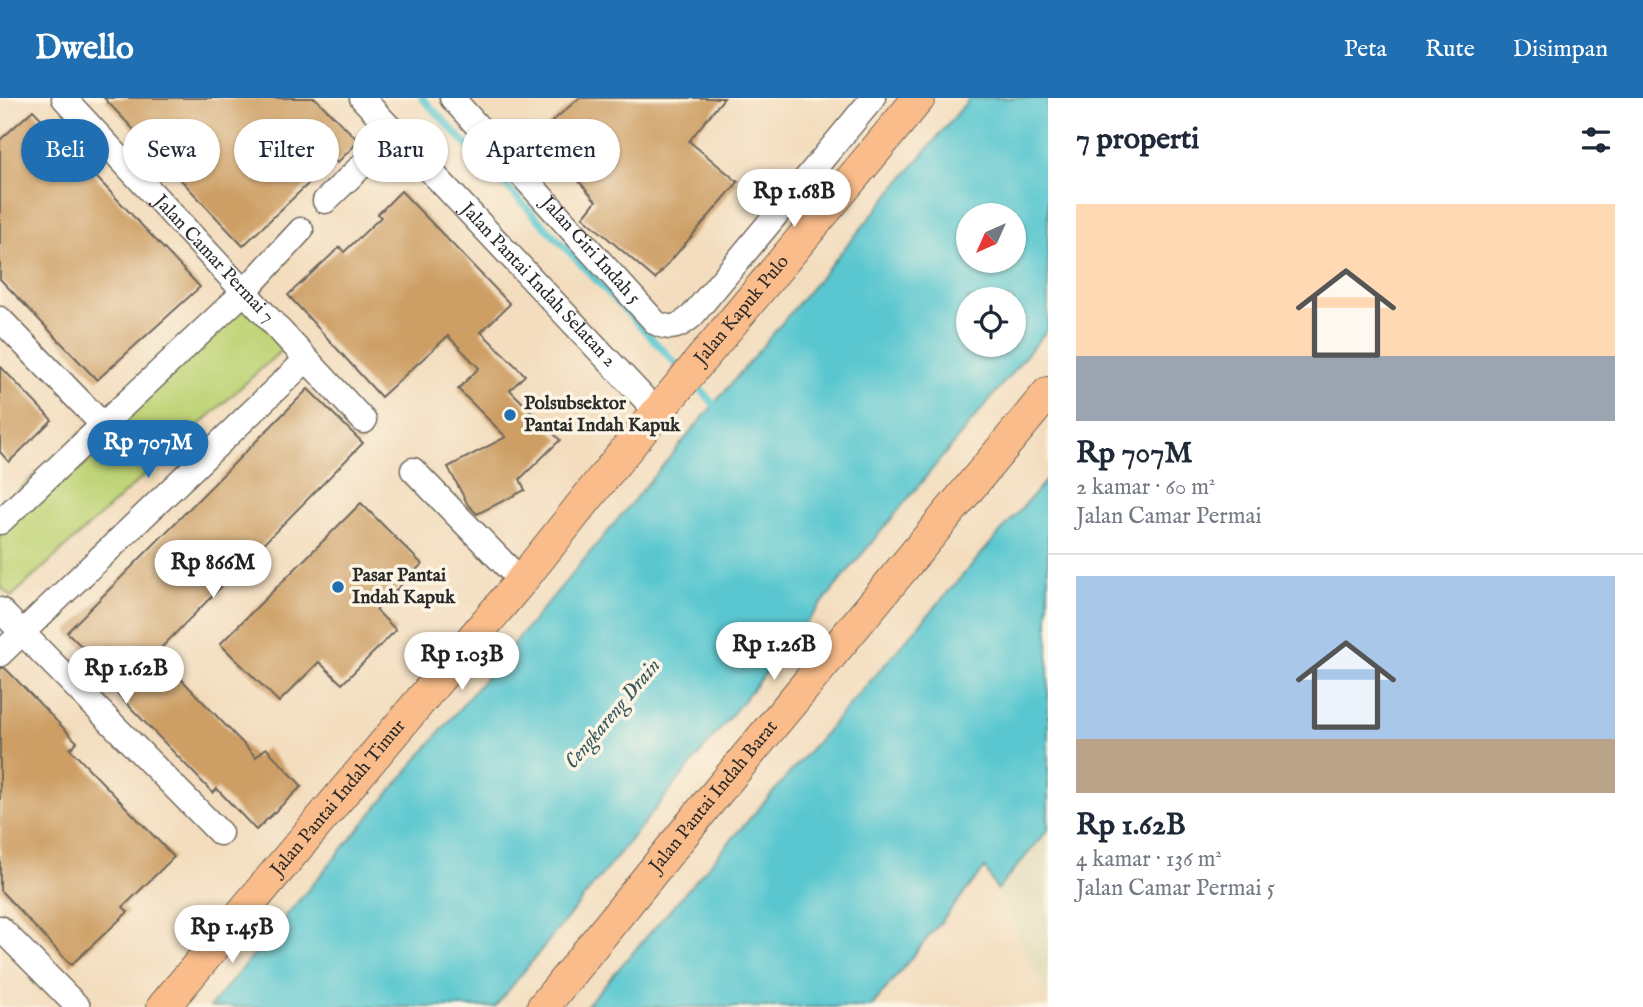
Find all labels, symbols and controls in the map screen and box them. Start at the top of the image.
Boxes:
text: Dwello [35,28,134,70]
text: Peta [1344,34,1387,65]
text: Rute [1425,34,1475,65]
text: Disimpan [1513,34,1608,65]
chip: Beli [21,119,109,182]
chip: Sewa [123,119,220,182]
chip: Filter [234,119,339,182]
chip: Baru [353,119,448,182]
chip: Apartemen [462,119,620,182]
text: 7 properti [1076,121,1199,159]
icon: filters [1577,121,1615,159]
pin: Rp 1.68B [722,170,866,229]
text: Rp 1.68B [753,177,835,206]
street label: Jalan Camar Permai 7 [147,189,279,328]
street label: Jalan Giri Indah 5 [534,190,646,310]
street label: Jalan Pantai Indah Selatan 2 [454,196,621,373]
north arrow [956,203,1026,273]
map controls [956,203,1026,357]
street label: Jalan Kapuk Pulo [688,250,795,372]
icon: home [1283,250,1409,376]
button: locate [956,287,1026,357]
place label: Polsubsektor Pantai Indah Kapuk [524,392,681,438]
marker: Polsubsektor Pantai Indah Kapuk [502,407,518,423]
pin: Rp 707M [83,420,213,480]
text: Rp 707M [103,428,193,457]
text: Rp 707M [1076,435,1193,473]
text: 2 kamar · 60 m² [1076,473,1216,502]
text: Jalan Camar Permai [1076,502,1262,531]
pin: Rp 866M [148,540,278,600]
text: Rp 866M [171,548,255,577]
place label: Pasar Pantai Indah Kapuk [352,564,456,610]
marker: Pasar Pantai Indah Kapuk [330,579,346,595]
pin: Rp 1.26B [702,622,846,682]
icon: home [1283,622,1409,748]
text: Rp 1.26B [732,630,816,659]
pin: Rp 1.03B [390,632,534,692]
text: Rp 1.03B [420,640,504,669]
pin: Rp 1.62B [54,646,198,706]
water label: Cengkareng Drain [559,653,667,775]
text: Rp 1.62B [84,654,168,683]
street label: Jalan Pantai Indah Timur [265,715,411,883]
street label: Jalan Pantai Indah Barat [643,715,784,879]
text: Rp 1.62B [1076,807,1186,845]
text: 4 kamar · 136 m² [1076,845,1222,874]
text: Jalan Camar Permai 5 [1076,874,1275,903]
pin: Rp 1.45B [160,906,304,965]
text: Rp 1.45B [190,913,274,942]

